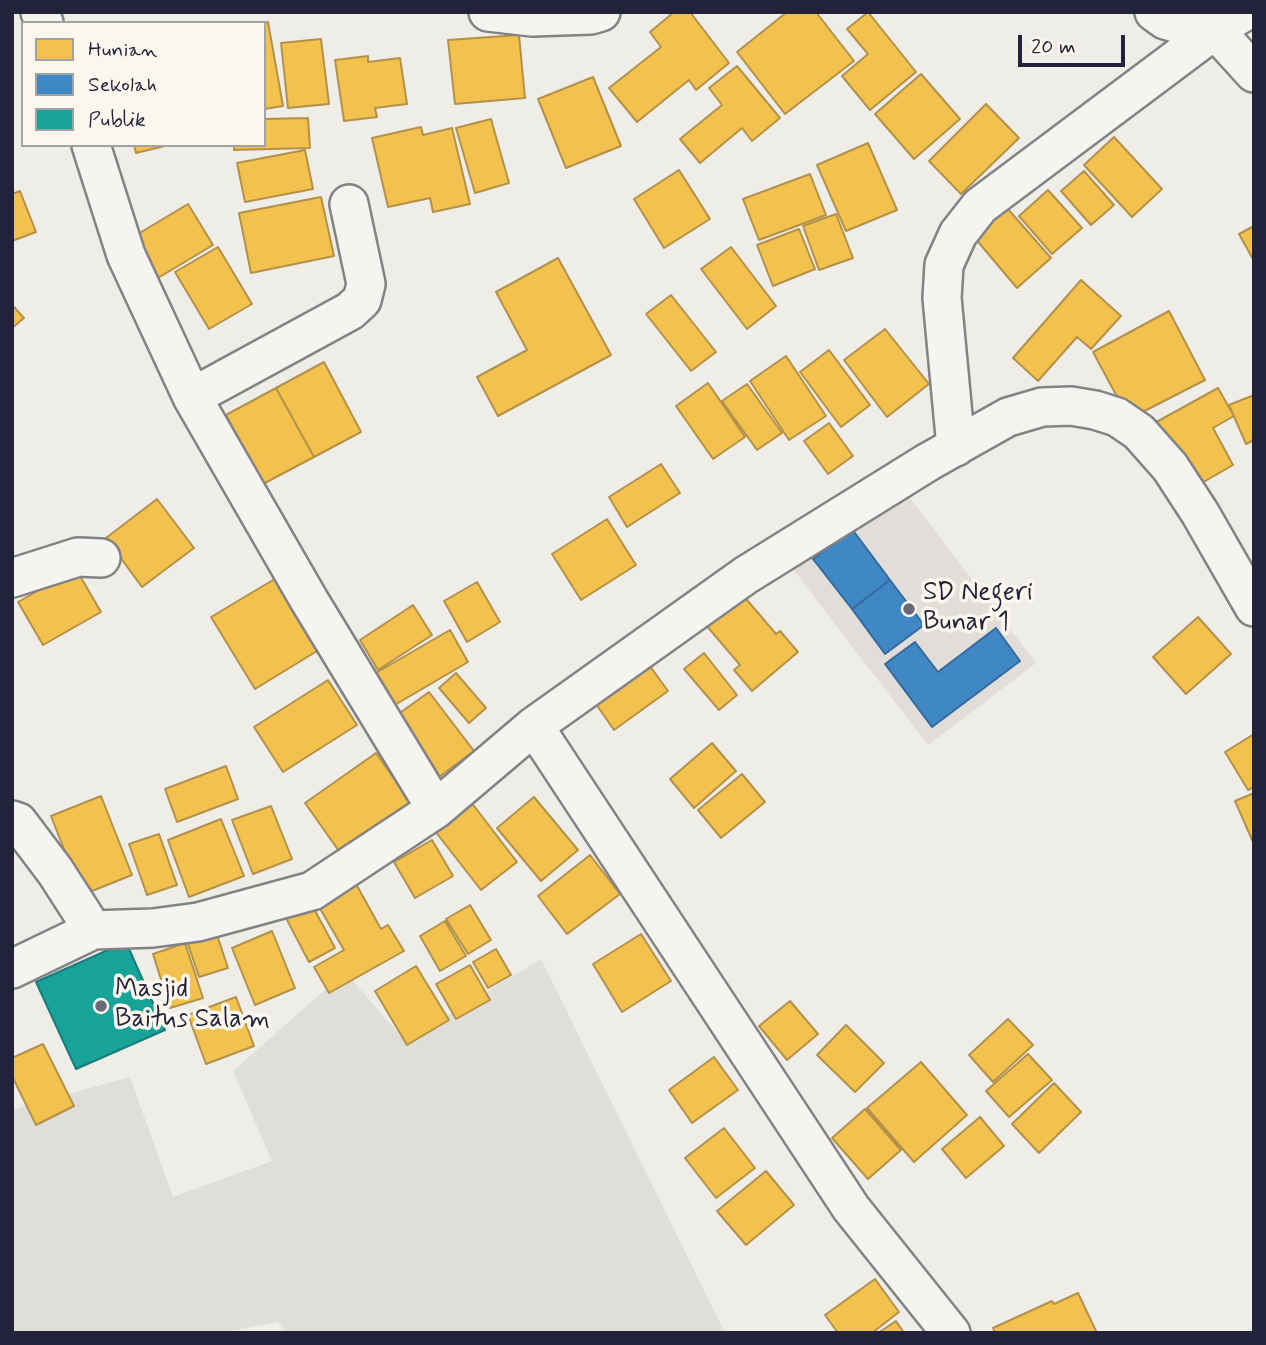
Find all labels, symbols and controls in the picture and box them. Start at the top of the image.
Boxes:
legend [21,21,266,147]
scale bar [1021,21,1128,65]
text: 20 m [1031,33,1076,61]
text: Hunian [88,36,157,64]
text: Sekolah [88,71,157,99]
text: Publik [88,106,146,134]
place label: SD Negeri Bunar 1 [923,578,1033,640]
marker: SD Negeri Bunar 1 [901,601,917,617]
place label: Masjid Baitus Salam [115,975,270,1036]
marker: Masjid Baitus Salam [93,998,109,1014]

